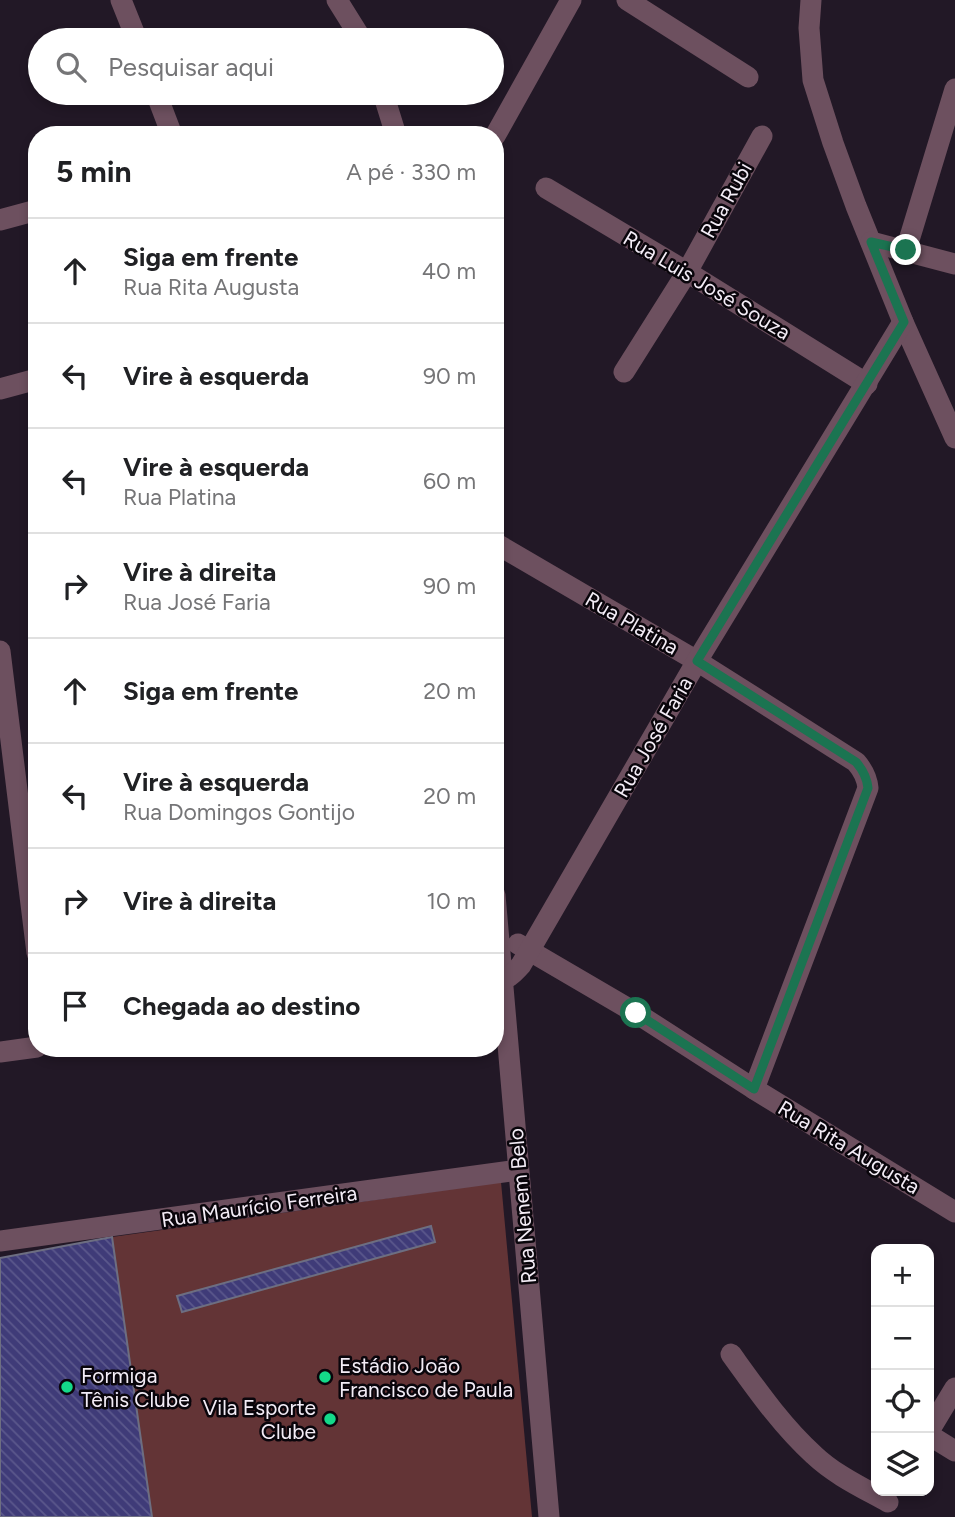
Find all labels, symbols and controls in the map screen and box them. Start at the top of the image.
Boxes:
search box [28,28,504,105]
icon: search [52,48,90,86]
text: Pesquisar aqui [108,51,274,83]
text: 5 min [56,153,132,190]
text: A pé · 330 m [346,158,476,186]
street label: Rua Rubi [695,158,757,242]
street label: Rua Luis José Souza [619,225,795,345]
route end [890,234,921,265]
text: Siga em frente [123,241,298,273]
icon: ahead [56,252,94,290]
text: 40 m [422,257,476,285]
text: Rua Rita Augusta [123,273,299,301]
icon: left [56,357,94,395]
text: Vire à esquerda [123,360,309,392]
text: 90 m [423,362,476,390]
text: Vire à esquerda [123,451,309,483]
icon: left [56,462,94,500]
text: 60 m [423,467,476,495]
text: Rua Platina [123,483,236,511]
text: Vire à direita [123,556,276,588]
icon: right [56,567,94,605]
text: 90 m [423,572,476,600]
street label: Rua Platina [581,586,683,660]
text: Rua José Faria [123,588,271,616]
icon: ahead [56,672,94,710]
street label: Rua José Faria [608,672,698,802]
text: Siga em frente [123,675,298,707]
text: 20 m [423,677,476,705]
text: Vire à esquerda [123,766,309,798]
icon: left [56,777,94,815]
text: 20 m [423,782,476,810]
text: Rua Domingos Gontijo [123,798,355,826]
icon: right [56,882,94,920]
text: Vire à direita [123,885,276,917]
text: 10 m [427,887,476,915]
icon: arrive [56,987,94,1025]
text: Chegada ao destino [123,990,360,1022]
route start [620,997,651,1028]
street label: Rua Rita Augusta [774,1095,924,1199]
street label: Rua Nenem Belo [503,1127,541,1285]
street label: Rua Maurício Ferreira [159,1180,359,1232]
map controls [871,1244,934,1496]
button: + [871,1244,934,1307]
button: − [871,1307,934,1370]
place label: Estádio João Francisco de Paula [339,1353,513,1402]
place label: Formiga Tênis Clube [81,1363,190,1412]
marker: Estádio João Francisco de Paula [317,1369,333,1385]
button: locate [871,1370,934,1433]
marker: Formiga Tênis Clube [59,1379,75,1395]
place label: Vila Esporte Clube [203,1395,316,1444]
marker: Vila Esporte Clube [322,1411,338,1427]
button: layers [871,1433,934,1496]

